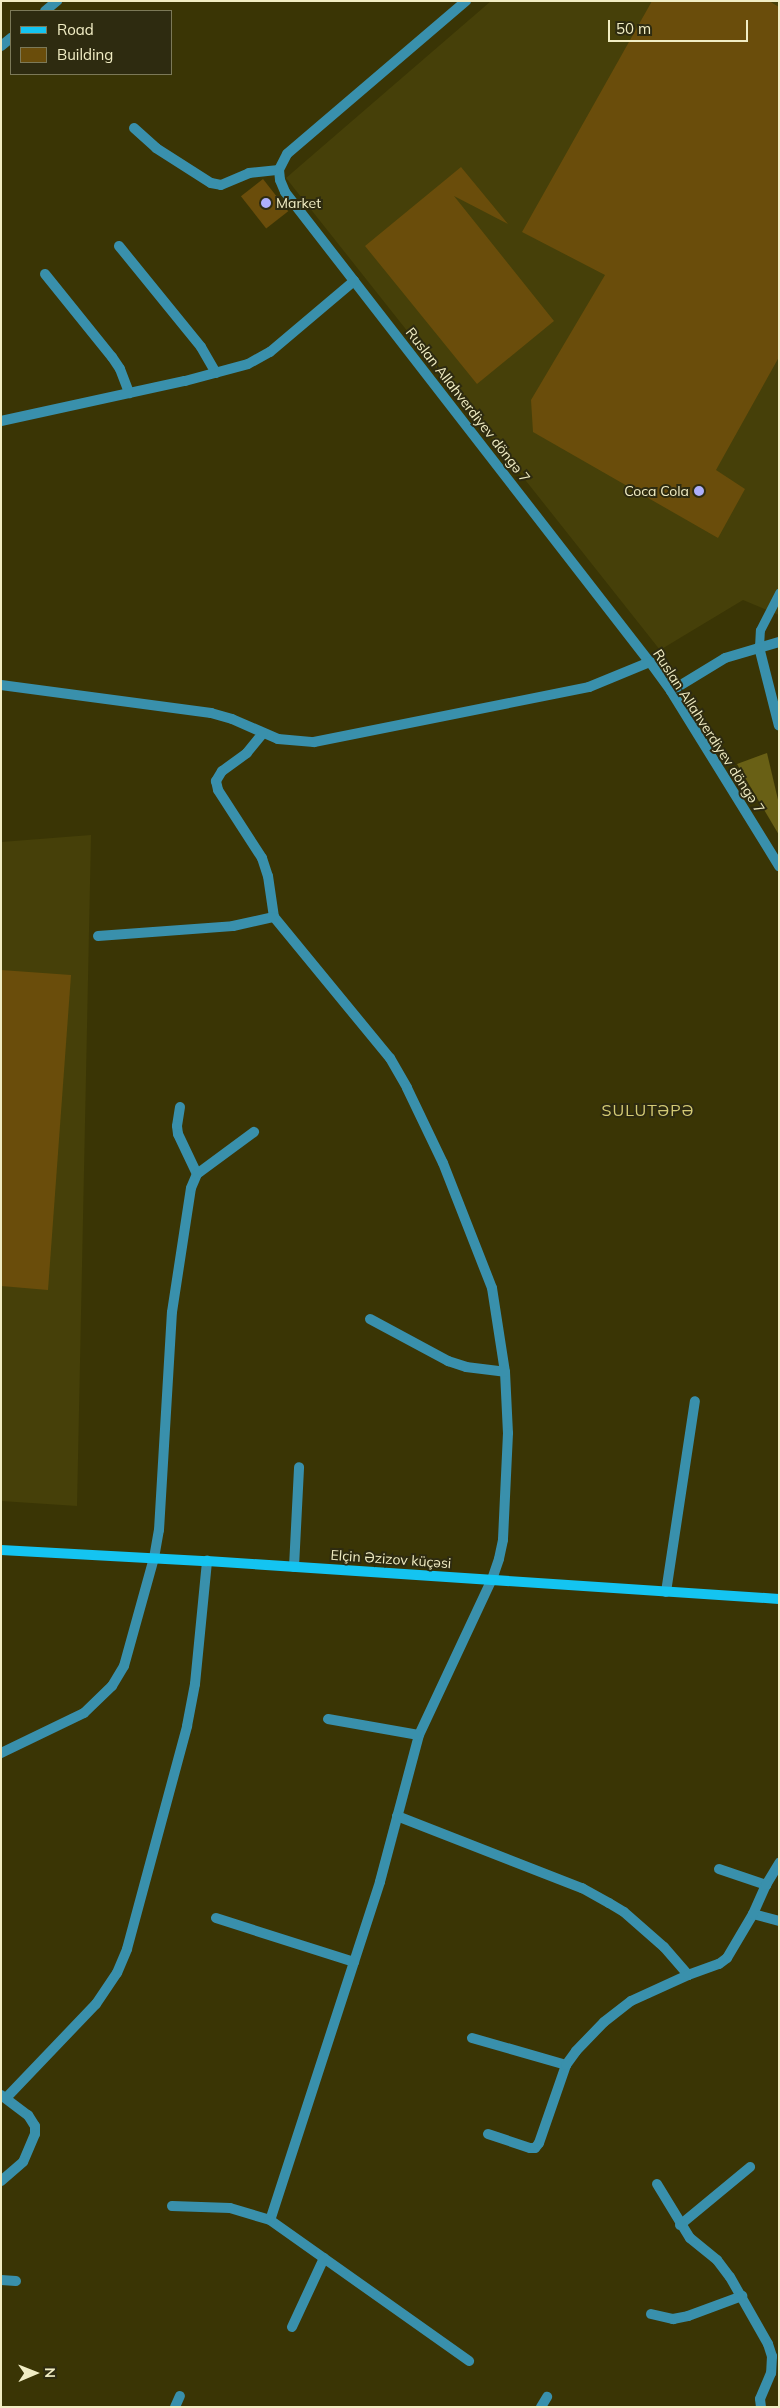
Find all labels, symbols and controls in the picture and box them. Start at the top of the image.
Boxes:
legend [10,10,172,75]
scale bar [610,10,750,42]
text: 50 m [616,19,651,38]
text: Road [57,20,94,39]
text: Building [57,45,113,64]
place label: Market [276,195,321,211]
marker: Market [260,197,272,209]
street label: Ruslan Allahverdiyev döngə 7 [402,324,534,486]
place label: Coca Cola [624,483,689,499]
marker: Coca Cola [693,485,705,497]
street label: Ruslan Allahverdiyev döngə 7 [650,646,768,816]
district label: SULUTƏPƏ [601,1100,695,1120]
street label: Elçin Əzizov küçəsi [330,1546,452,1572]
north arrow [10,2348,60,2398]
text: N [41,2367,59,2378]

